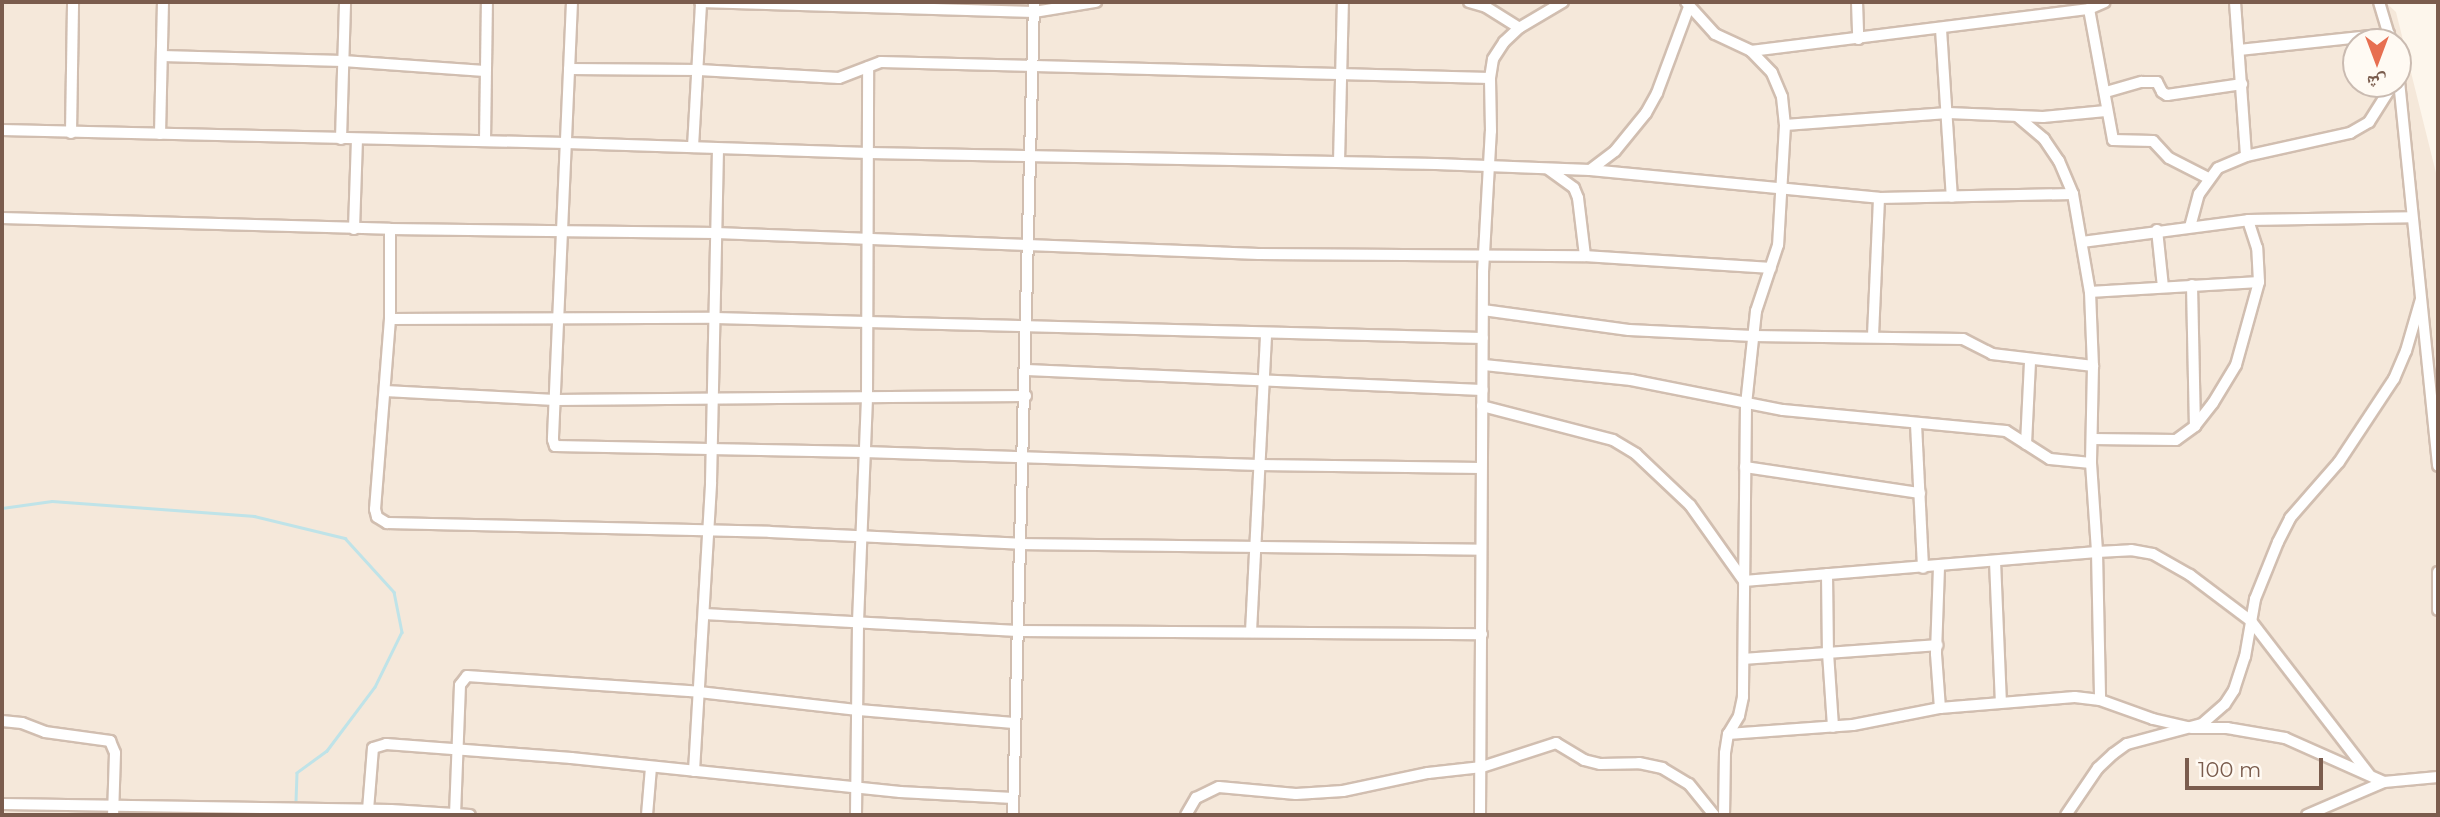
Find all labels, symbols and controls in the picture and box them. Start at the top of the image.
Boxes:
north arrow [2342,28,2412,98]
text: ش [2367,71,2387,94]
scale bar [2188,744,2326,788]
text: 100 m [2198,757,2261,782]

